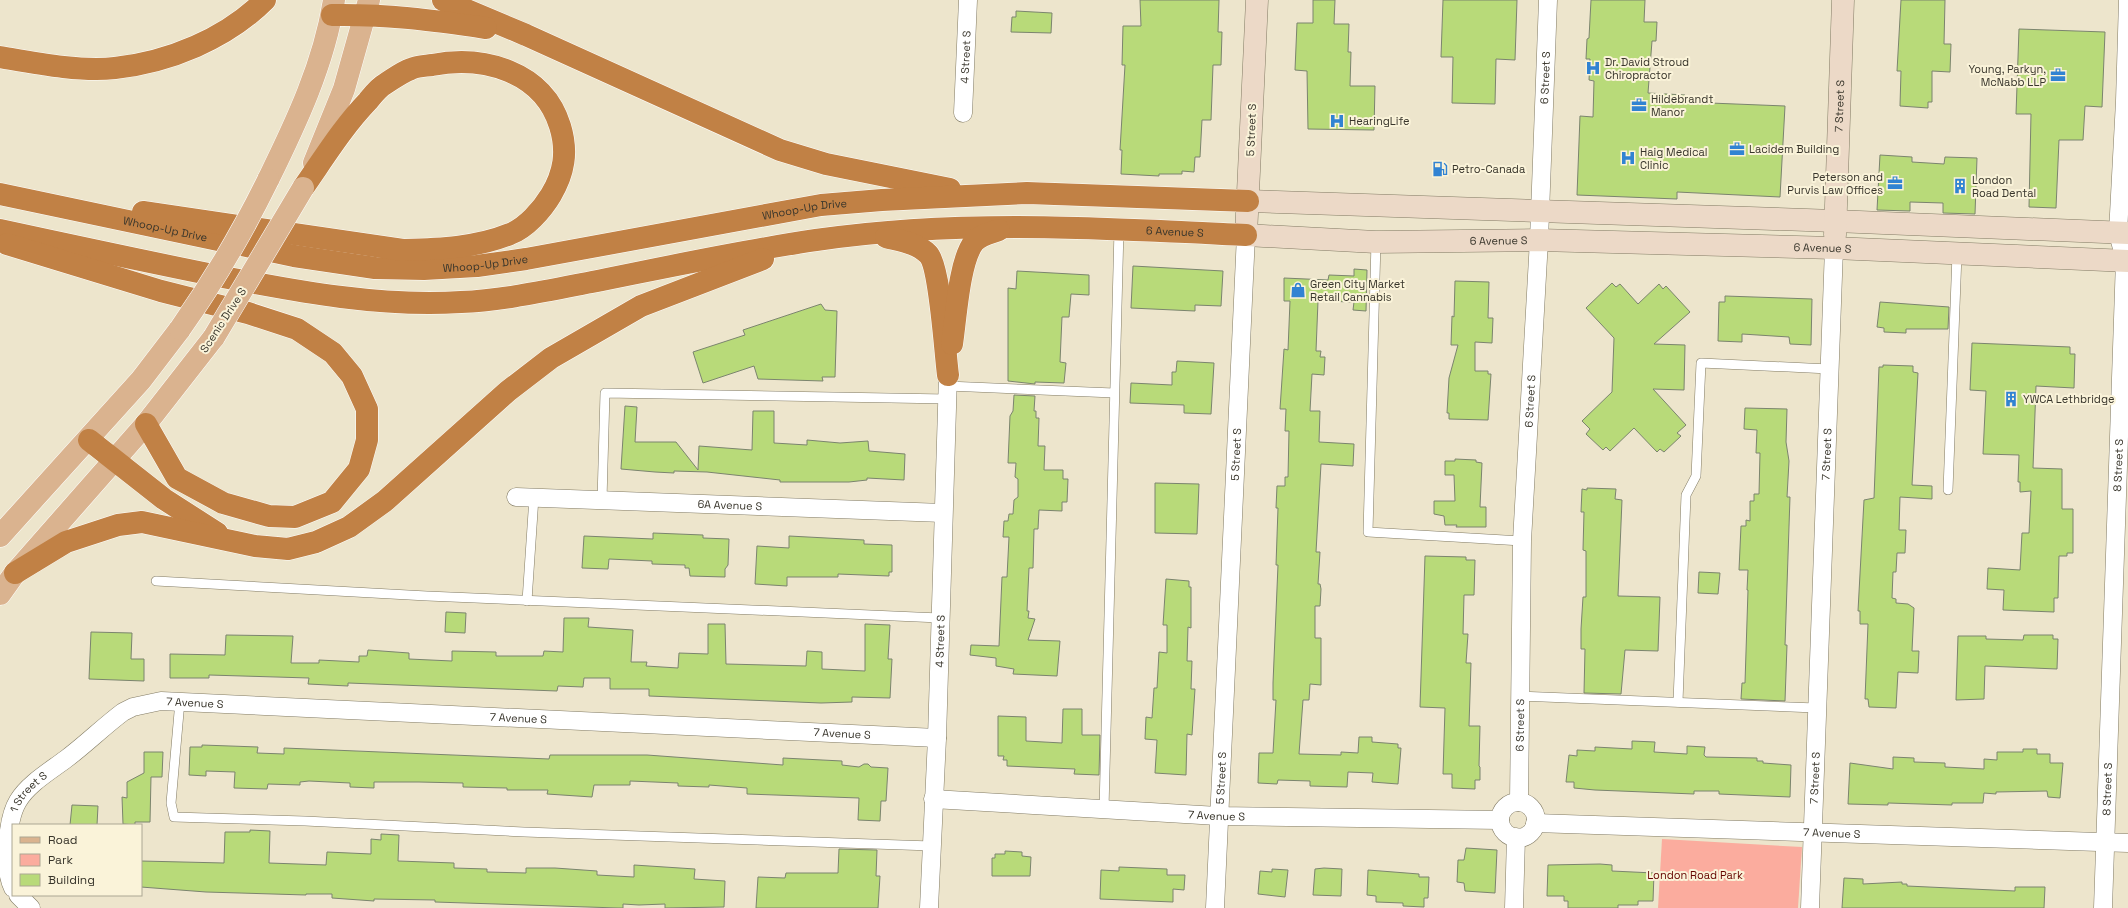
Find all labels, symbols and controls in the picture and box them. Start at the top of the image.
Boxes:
street label: 4 Street S [957,30,974,84]
street label: 6 Street S [1537,51,1553,104]
place label: Dr. David Stroud Chiropractor [1605,55,1689,82]
hospital icon: Dr. David Stroud Chiropractor [1584,59,1602,77]
place label: Young, Parkyn, McNabb LLP [1969,62,2046,89]
office icon: Young, Parkyn, McNabb LLP [2049,66,2067,84]
street label: 7 Street S [1832,79,1847,132]
place label: Hildebrandt Manor [1651,92,1713,119]
office icon: Hildebrandt Manor [1630,96,1648,114]
street label: 5 Street S [1243,103,1259,157]
hospital icon: HearingLife [1328,112,1346,130]
place label: HearingLife [1349,114,1410,128]
office icon: Lacidem Building [1728,140,1746,158]
place label: Lacidem Building [1749,142,1839,156]
place label: Haig Medical Clinic [1640,145,1708,172]
hospital icon: Haig Medical Clinic [1619,149,1637,167]
fuel station icon: Petro-Canada [1431,160,1449,178]
place label: Petro-Canada [1452,162,1526,176]
place label: Peterson and Purvis Law Offices [1787,170,1883,197]
place label: London Road Dental [1972,173,2036,200]
office icon: Peterson and Purvis Law Offices [1886,174,1904,192]
building icon: London Road Dental [1951,177,1969,195]
street label: Whoop-Up Drive [761,196,848,223]
street label: Whoop-Up Drive [122,213,209,245]
street label: 6 Avenue S [1146,223,1204,240]
street label: 6 Avenue S [1470,233,1528,248]
street label: 6 Avenue S [1793,240,1852,256]
street label: Whoop-Up Drive [442,252,529,275]
place label: Green City Market Retail Cannabis [1310,277,1405,304]
shop icon: Green City Market Retail Cannabis [1289,281,1307,299]
street label: Scenic Drive S [197,285,249,355]
street label: 6 Street S [1521,374,1538,428]
building icon: YWCA Lethbridge [2002,390,2020,408]
place label: YWCA Lethbridge [2023,392,2115,406]
street label: 5 Street S [1228,428,1244,481]
street label: 7 Street S [1819,428,1834,481]
street label: 8 Street S [2110,438,2126,492]
street label: 6A Avenue S [697,497,763,513]
street label: 4 Street S [932,614,948,668]
street label: 7 Avenue S [166,694,224,711]
street label: 6 Street S [1513,698,1527,751]
street label: 7 Avenue S [489,710,548,726]
street label: 7 Avenue S [813,725,871,742]
street label: 5 Street S [1213,751,1229,805]
street label: 7 Street S [1807,751,1823,804]
street label: 8 Street S [2099,762,2115,816]
street label: 1 Street S [7,768,50,814]
street label: 7 Avenue S [1187,807,1246,823]
legend [12,824,142,896]
street label: 7 Avenue S [1803,825,1861,841]
text: Road [48,832,77,848]
text: Park [48,852,73,868]
park label: London Road Park [1647,868,1743,882]
text: Building [48,872,95,888]

